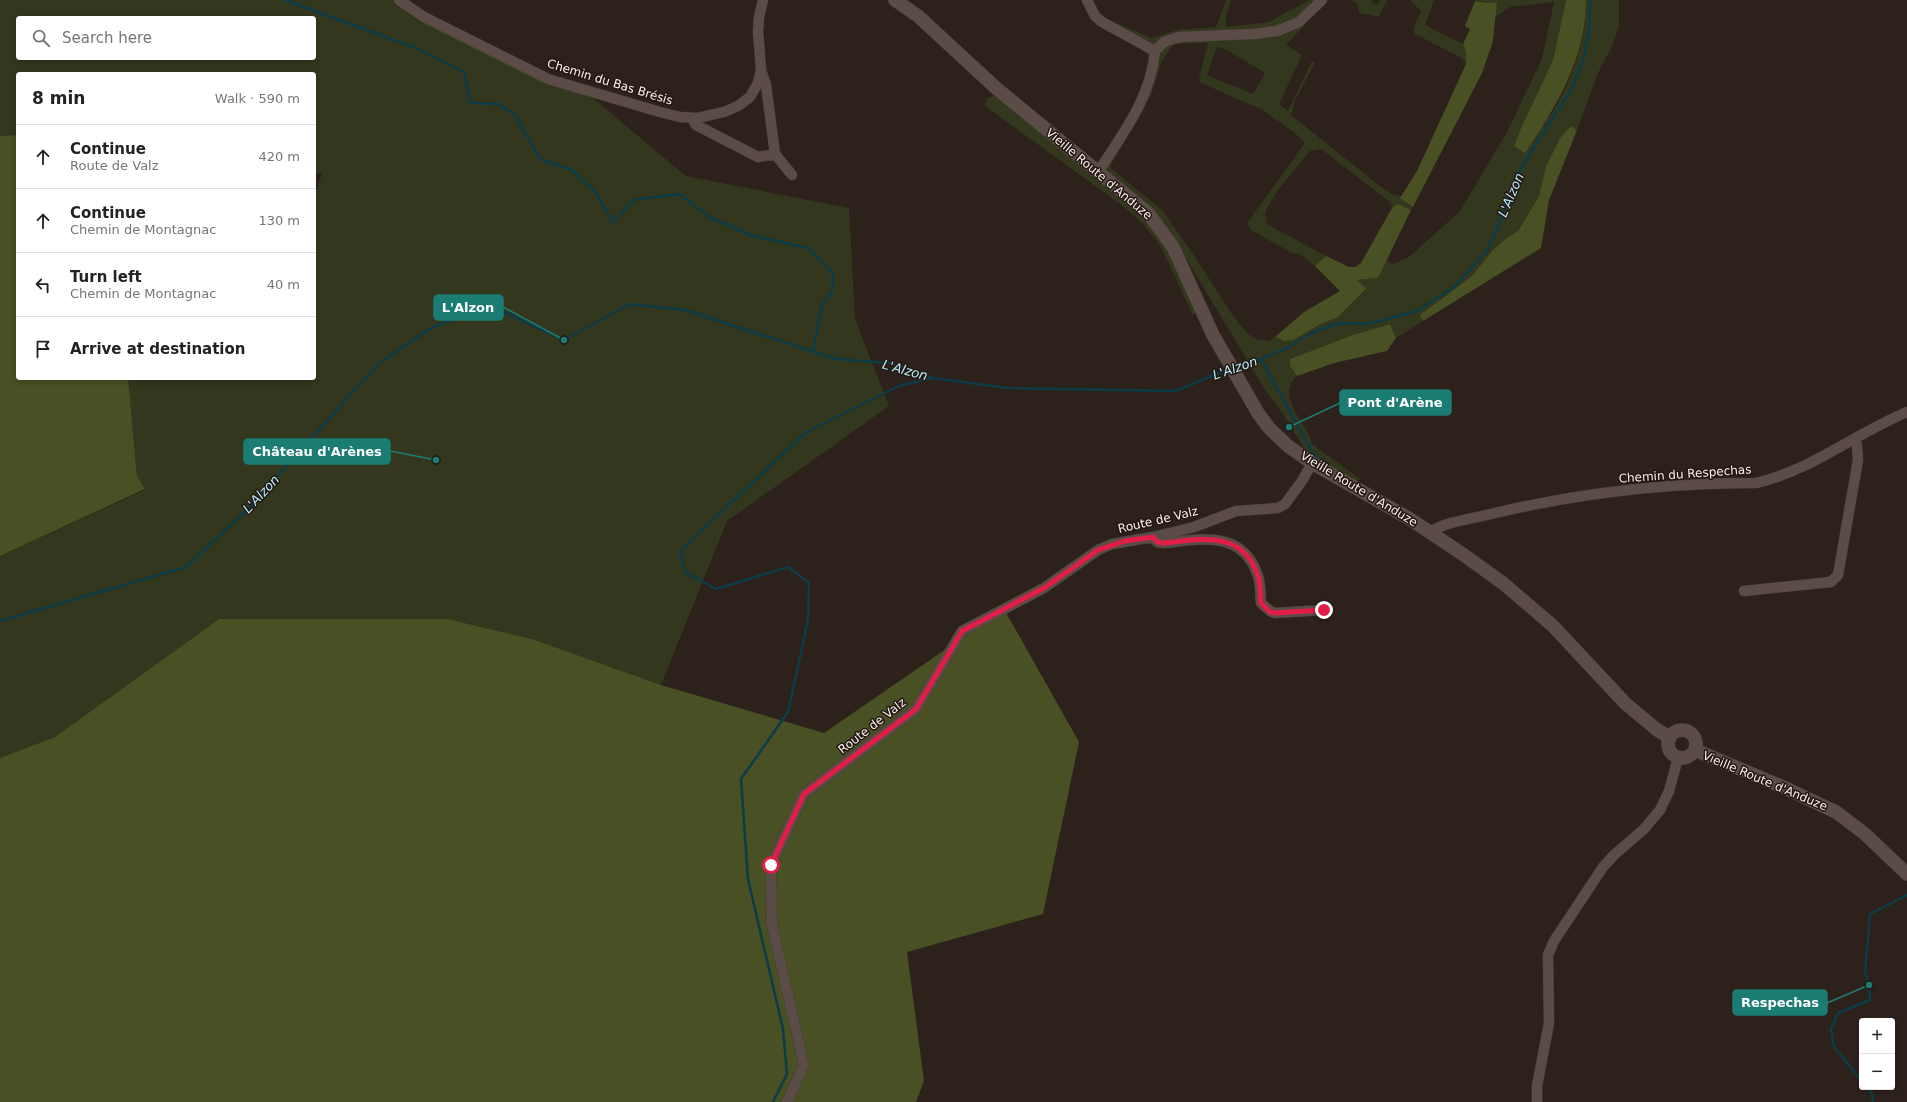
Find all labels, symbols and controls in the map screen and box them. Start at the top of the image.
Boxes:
search box [16,16,316,60]
icon: search [30,27,52,49]
text: Search here [62,29,152,47]
street label: Chemin du Bas Brésis [545,56,675,108]
text: 8 min [32,88,85,108]
text: Walk · 590 m [215,91,300,106]
street label: Vieille Route d'Anduze [1043,126,1155,222]
text: Continue [70,140,146,158]
icon: ahead [32,146,54,168]
text: 420 m [258,149,300,164]
text: Route de Valz [70,158,159,173]
water label: L'Alzon [1495,171,1527,219]
text: Continue [70,204,146,222]
icon: ahead [32,210,54,232]
text: 130 m [258,213,300,228]
text: Chemin de Montagnac [70,222,216,237]
text: Turn left [70,268,142,286]
icon: left [32,274,54,296]
text: 40 m [267,277,300,292]
text: Chemin de Montagnac [70,286,216,301]
callout: L'Alzon [434,295,503,320]
text: L'Alzon [442,300,494,315]
icon: arrive [32,338,54,360]
text: Arrive at destination [70,340,245,358]
water label: L'Alzon [1211,353,1259,383]
water label: L'Alzon [881,357,929,383]
callout: Pont d'Arène [1340,390,1451,415]
text: Pont d'Arène [1347,395,1443,410]
callout: Château d'Arènes [244,439,390,464]
text: Château d'Arènes [252,444,382,459]
street label: Vieille Route d'Anduze [1298,448,1420,530]
street label: Chemin du Respechas [1618,462,1752,486]
water label: L'Alzon [240,472,282,516]
street label: Route de Valz [1117,504,1199,536]
route end [1315,601,1333,619]
street label: Route de Valz [835,695,909,757]
street label: Vieille Route d'Anduze [1701,748,1829,814]
route start [762,856,780,874]
callout: Respechas [1733,990,1827,1015]
text: Respechas [1741,995,1819,1010]
map controls [1859,1018,1895,1090]
button: + [1859,1018,1895,1054]
button: − [1859,1054,1895,1090]

